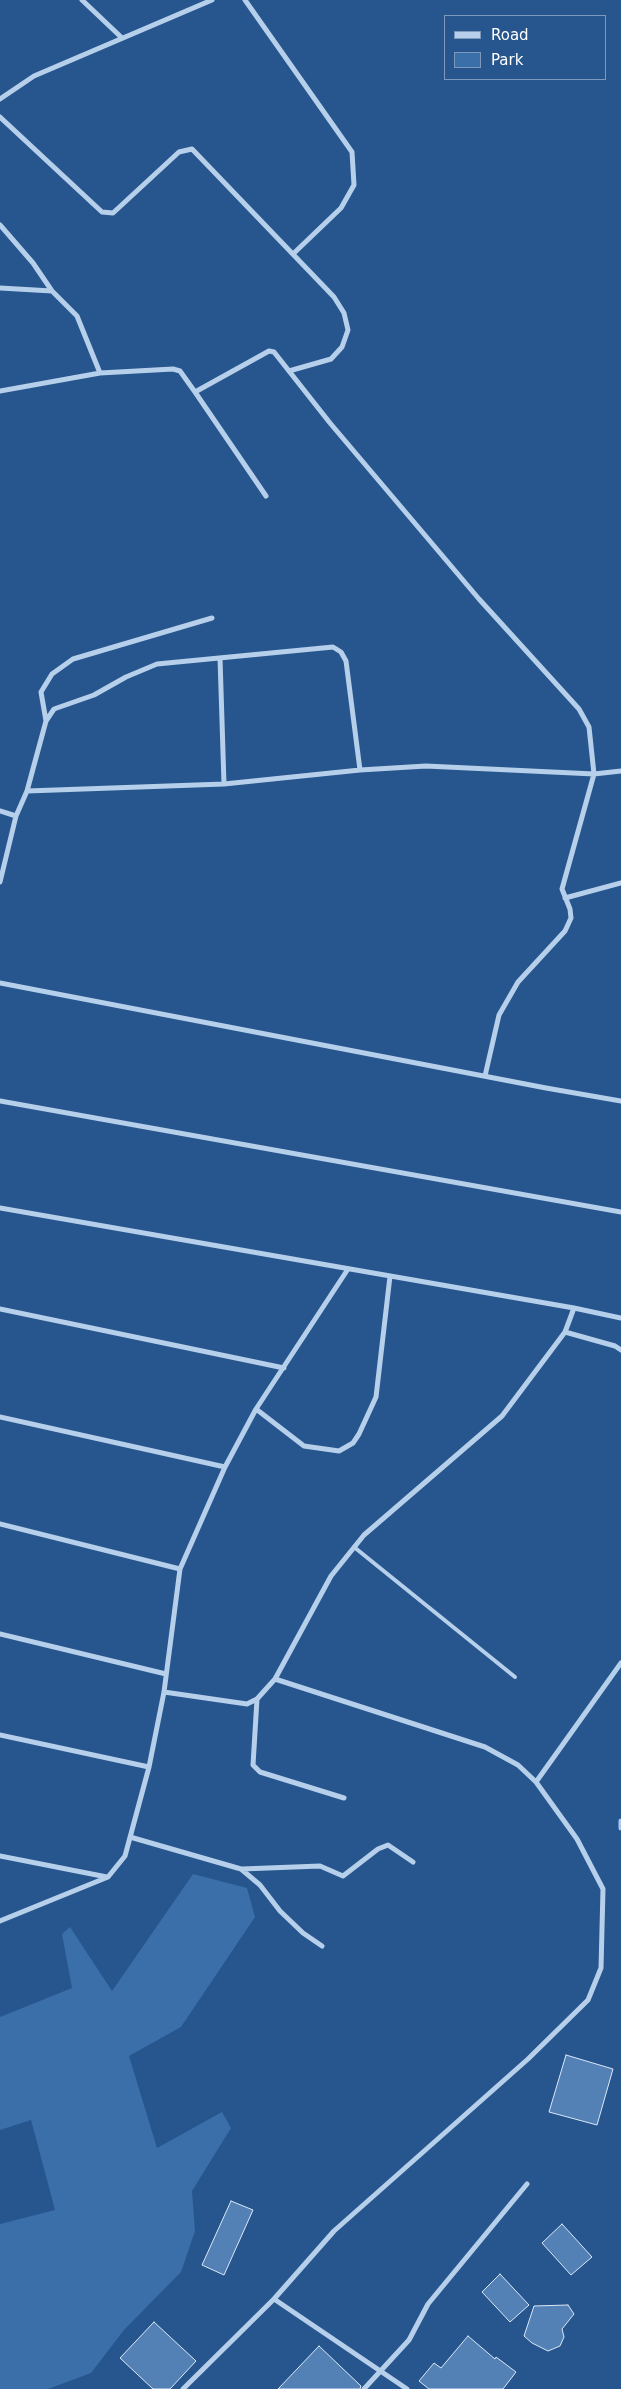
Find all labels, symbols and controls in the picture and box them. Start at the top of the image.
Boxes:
legend [444,15,606,80]
text: Road [491,26,529,44]
text: Park [491,51,523,69]

